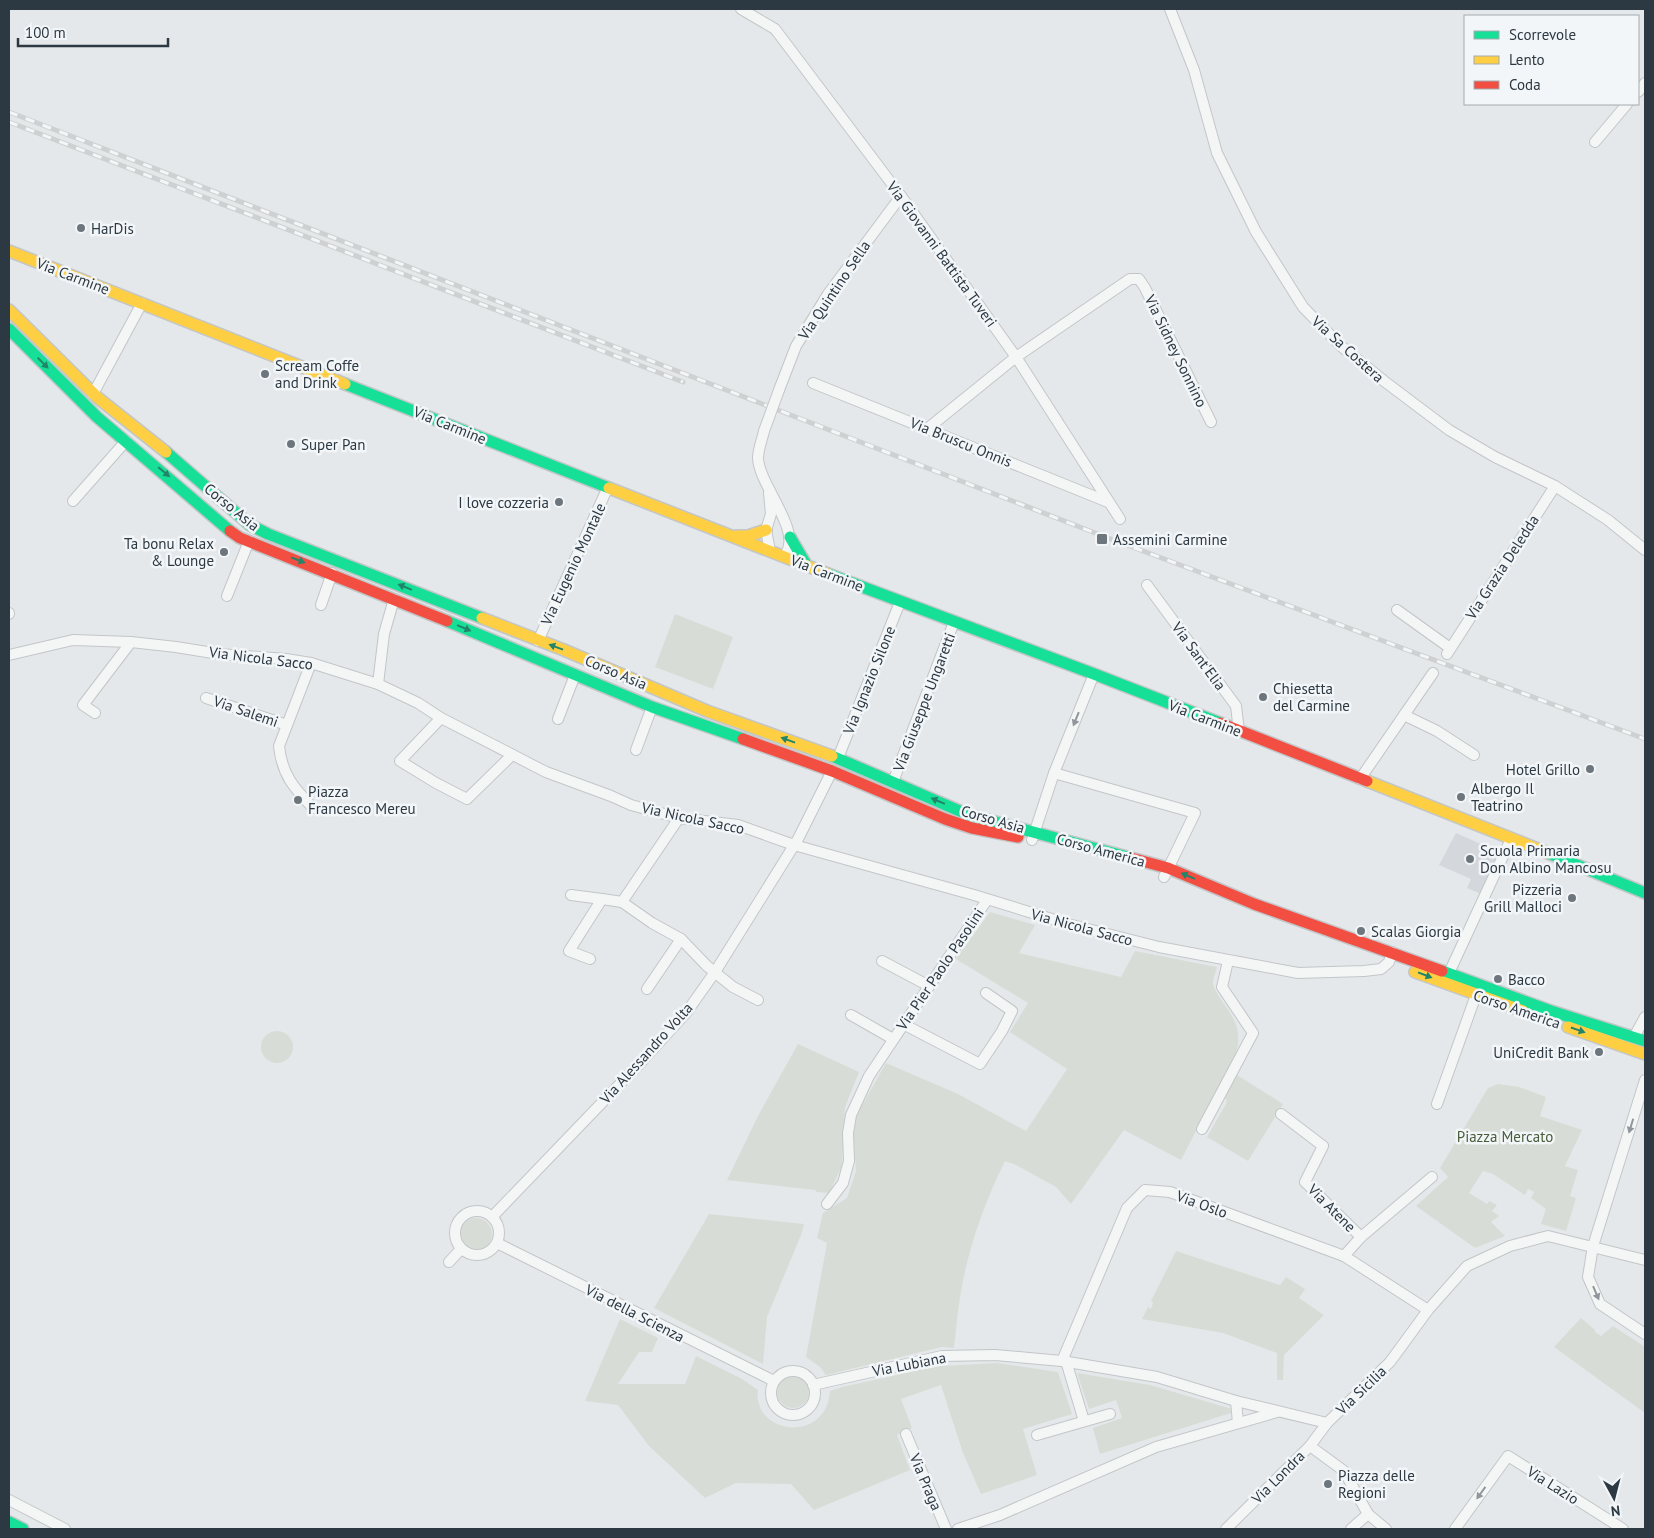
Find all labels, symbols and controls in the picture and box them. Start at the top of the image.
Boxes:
scale bar [18,15,168,47]
legend [1464,15,1639,105]
text: 100 m [25,23,66,42]
text: Scorrevole [1509,25,1576,44]
text: Lento [1509,50,1545,69]
text: Coda [1509,75,1541,94]
street label: Via Giovanni Battista Tuveri [882,177,1001,331]
place label: HarDis [91,219,134,238]
marker: HarDis [75,222,87,234]
street label: Via Quintino Sella [793,237,874,344]
street label: Via Carmine [33,253,112,299]
street label: Via Sidney Sonnino [1140,291,1211,410]
street label: Via Sa Costera [1307,311,1388,386]
place label: Scream Coffe and Drink [275,356,359,392]
one-way arrow [37,357,49,369]
marker: Scream Coffe and Drink [259,368,271,380]
street label: Via Carmine [410,401,489,448]
street label: Via Bruscu Onnis [906,413,1015,471]
place label: Super Pan [301,435,365,454]
marker: Super Pan [285,438,297,450]
one-way arrow [157,467,170,478]
street label: Corso Asia [201,479,263,535]
place label: I love cozzeria [458,493,549,512]
marker: I love cozzeria [553,496,565,508]
street label: Via Eugenio Montale [536,500,610,629]
street label: Via Grazia Deledda [1461,511,1543,624]
place label: Assemini Carmine [1113,530,1227,549]
marker: Assemini Carmine [1095,532,1109,546]
place label: Ta bonu Relax & Lounge [124,534,214,570]
marker: Ta bonu Relax & Lounge [218,546,230,558]
street label: Via Carmine [787,550,866,596]
one-way arrow [291,556,306,564]
one-way arrow [397,583,412,591]
street label: Via Sant'Elia [1167,617,1230,694]
street label: Via Ignazio Silone [838,623,899,738]
one-way arrow [457,625,471,633]
street label: Via Giuseppe Ungaretti [888,630,959,775]
street label: Via Nicola Sacco [207,642,314,674]
one-way arrow [548,643,563,650]
street label: Corso Asia [582,650,650,694]
place label: Chiesetta del Carmine [1273,679,1350,715]
street label: Via Salemi [210,691,281,731]
marker: Chiesetta del Carmine [1257,691,1269,703]
street label: Via Carmine [1165,695,1244,741]
one-way arrow [1072,712,1080,727]
one-way arrow [780,736,795,744]
place label: Hotel Grillo [1506,760,1580,779]
marker: Hotel Grillo [1584,763,1596,775]
place label: Albergo Il Teatrino [1471,779,1534,815]
place label: Piazza Francesco Mereu [308,782,416,818]
marker: Albergo Il Teatrino [1455,791,1467,803]
marker: Piazza Francesco Mereu [292,794,304,806]
one-way arrow [931,797,945,805]
street label: Via Nicola Sacco [639,798,746,838]
street label: Corso Asia [959,801,1027,837]
street label: Corso America [1055,829,1147,871]
place label: Scuola Primaria Don Albino Mancosu [1480,841,1611,877]
marker: Scuola Primaria Don Albino Mancosu [1464,853,1476,865]
one-way arrow [1180,872,1195,880]
place label: Pizzeria Grill Malloci [1484,880,1562,916]
marker: Pizzeria Grill Malloci [1566,892,1578,904]
street label: Via Pier Paolo Pasolini [892,904,988,1034]
street label: Via Nicola Sacco [1028,904,1135,950]
place label: Scalas Giorgia [1371,922,1461,941]
marker: Scalas Giorgia [1355,925,1367,937]
place label: Bacco [1508,970,1545,989]
one-way arrow [1418,972,1432,980]
marker: Bacco [1492,973,1504,985]
street label: Corso America [1471,985,1563,1033]
street label: Via Alessandro Volta [595,998,697,1108]
one-way arrow [1571,1026,1586,1034]
place label: UniCredit Bank [1493,1043,1590,1062]
marker: UniCredit Bank [1593,1046,1605,1058]
one-way arrow [1626,1119,1634,1134]
park label: Piazza Mercato [1457,1127,1553,1146]
street label: Via Atene [1303,1179,1360,1236]
street label: Via Oslo [1173,1186,1230,1222]
street label: Via della Scienza [581,1279,688,1346]
one-way arrow [1592,1286,1600,1300]
street label: Via Lubiana [870,1348,947,1381]
street label: Via Sicilia [1331,1361,1390,1419]
street label: Via Londra [1247,1446,1309,1508]
street label: Via Praga [905,1450,946,1513]
street label: Via Lazio [1523,1461,1582,1508]
place label: Piazza delle Regioni [1338,1466,1415,1502]
north arrow [1589,1473,1639,1523]
marker: Piazza delle Regioni [1322,1478,1334,1490]
one-way arrow [1476,1486,1487,1499]
text: N [1610,1501,1621,1520]

